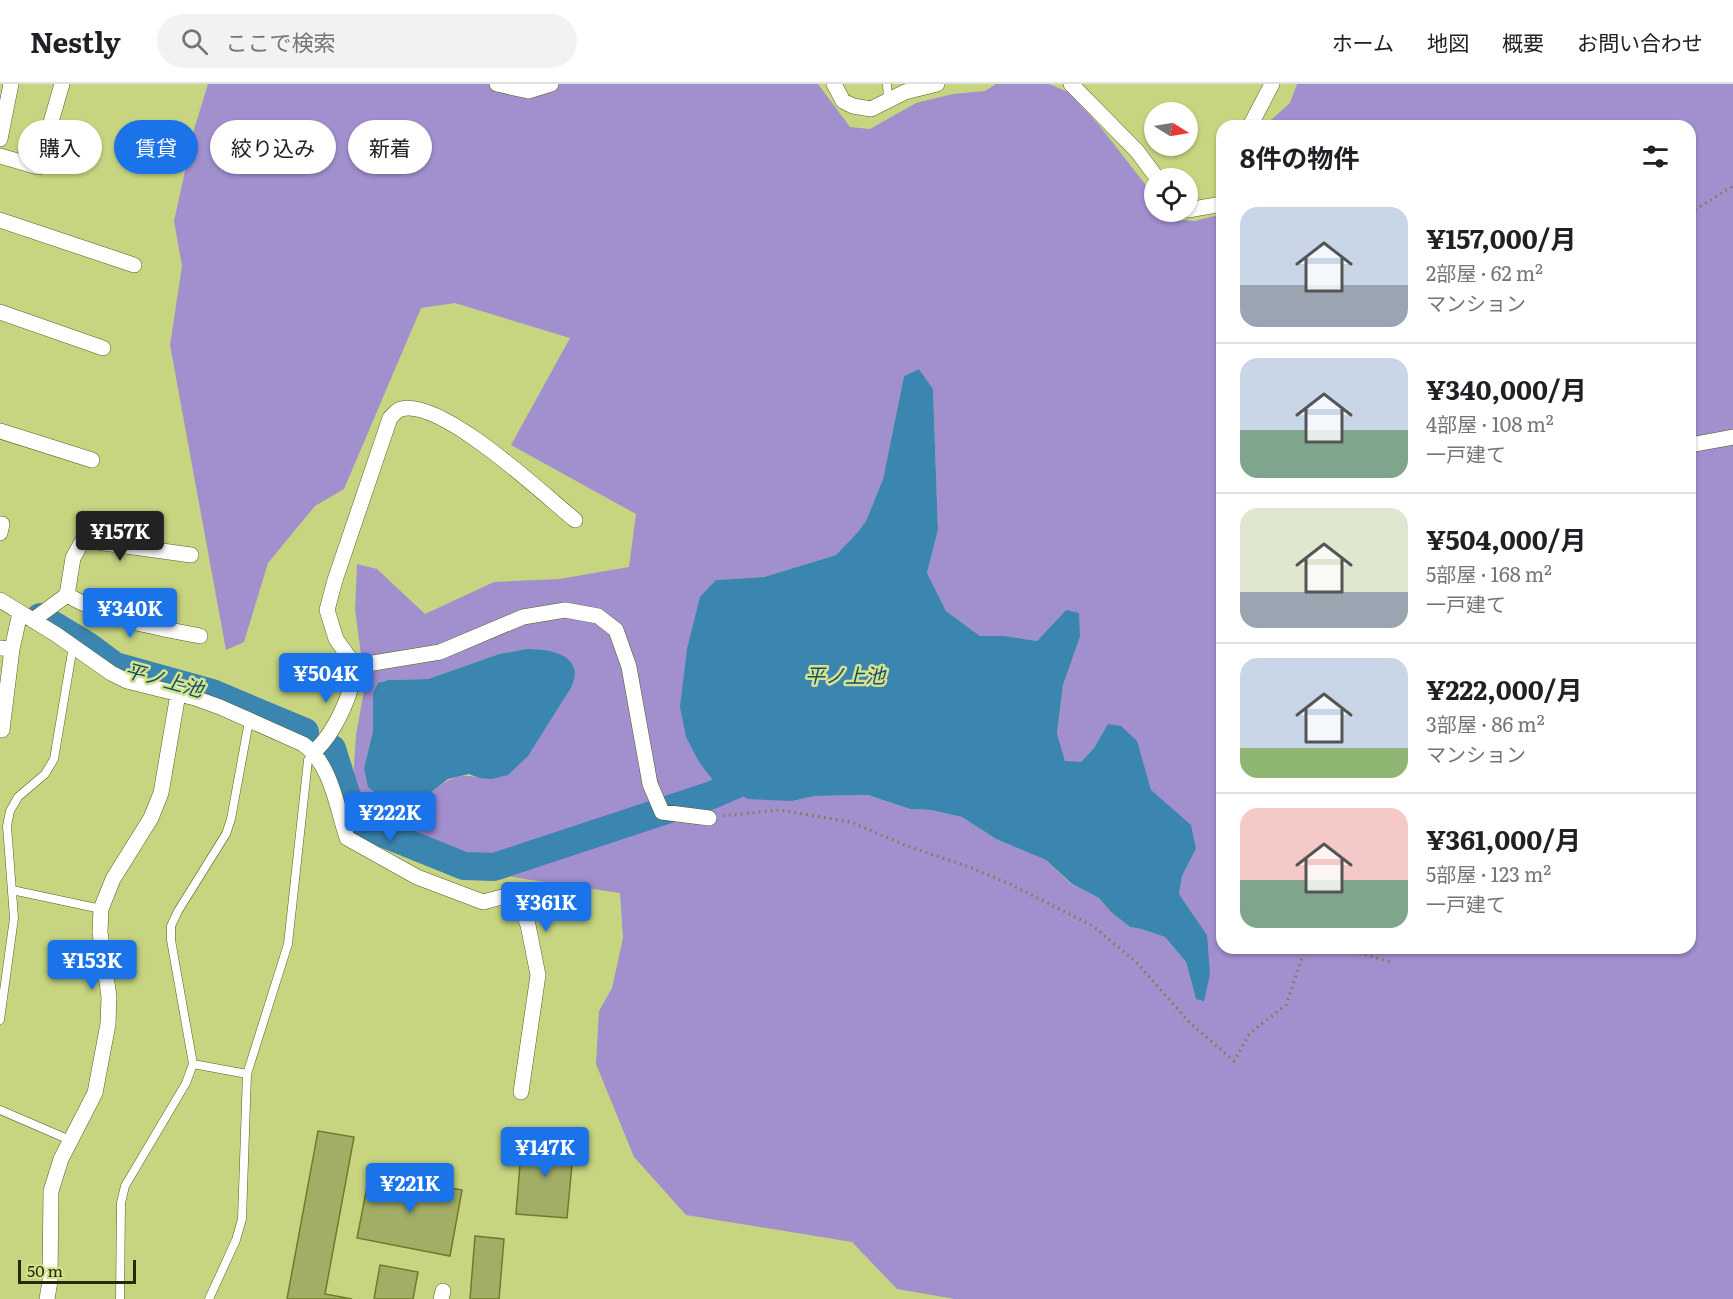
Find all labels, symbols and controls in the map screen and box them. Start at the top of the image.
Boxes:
search box [157,14,577,68]
text: Nestly [30,20,121,62]
icon: search [178,25,211,58]
text: ここで検索 [226,25,336,58]
text: ホーム [1332,26,1394,57]
text: 地図 [1427,26,1469,57]
text: 概要 [1502,26,1544,57]
text: お問い合わせ [1577,26,1703,57]
north arrow [1144,102,1198,156]
map controls [1144,102,1198,222]
chip: 購入 [18,120,102,174]
chip: 賃貸 [114,120,198,174]
chip: 絞り込み [210,120,336,174]
chip: 新着 [348,120,432,174]
text: 8件の物件 [1240,137,1359,176]
icon: filters [1639,140,1672,173]
button: locate [1144,168,1198,222]
text: ¥157,000/月 [1426,218,1577,257]
icon: home [1288,231,1360,303]
text: 2部屋 · 62 m² [1426,257,1543,287]
text: マンション [1426,287,1526,317]
text: ¥340,000/月 [1426,369,1587,408]
icon: home [1288,382,1360,454]
text: 4部屋 · 108 m² [1426,408,1554,438]
text: 一戸建て [1426,438,1506,468]
pin: ¥157K [78,511,162,562]
text: ¥157K [90,515,150,545]
text: ¥504,000/月 [1426,519,1587,558]
icon: home [1288,532,1360,604]
text: 5部屋 · 168 m² [1426,558,1552,588]
pin: ¥340K [88,588,172,639]
text: 一戸建て [1426,588,1506,618]
text: ¥340K [97,592,163,622]
water label: 平ノ上池 [122,653,209,703]
pin: ¥504K [284,653,368,704]
text: ¥504K [293,657,359,687]
water label: 平ノ上池 [805,659,887,689]
text: ¥222,000/月 [1426,669,1583,708]
icon: home [1288,682,1360,754]
text: 3部屋 · 86 m² [1426,708,1545,738]
text: マンション [1426,738,1526,768]
pin: ¥222K [348,792,432,843]
text: ¥222K [359,796,421,826]
text: ¥361,000/月 [1426,819,1581,858]
icon: home [1288,832,1360,904]
text: 5部屋 · 123 m² [1426,858,1551,888]
pin: ¥361K [504,882,588,933]
text: ¥361K [515,886,577,916]
text: 一戸建て [1426,888,1506,918]
pin: ¥153K [50,940,134,991]
text: ¥153K [62,944,122,974]
pin: ¥147K [503,1127,587,1178]
text: ¥147K [515,1131,575,1161]
pin: ¥221K [368,1163,452,1214]
text: ¥221K [380,1167,440,1197]
scale bar [18,1257,136,1284]
text: 50 m [27,1258,63,1282]

